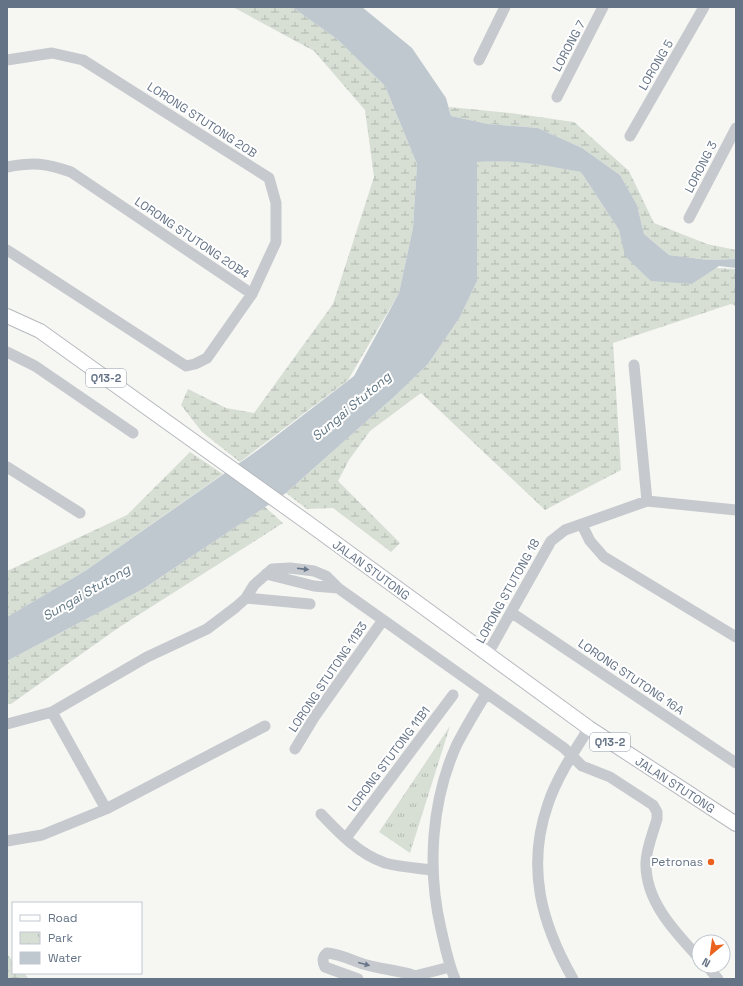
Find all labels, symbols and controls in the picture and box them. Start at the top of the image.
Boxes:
street label: LORONG 7 [549,17,589,74]
street label: LORONG 5 [635,37,677,93]
street label: LORONG STUTONG 20B [144,79,260,161]
street label: LORONG 3 [681,138,721,196]
street label: LORONG STUTONG 20B4 [132,194,253,283]
water label: Sungai Stutong [308,368,395,444]
road number: Q13-2 [86,369,126,387]
street label: JALAN STUTONG [329,536,413,604]
street label: LORONG STUTONG 18 [473,536,543,646]
water label: Sungai Stutong [39,560,134,624]
one-way arrow [297,566,309,572]
street label: LORONG STUTONG 11B3 [285,619,371,735]
street label: LORONG STUTONG 16A [575,636,687,719]
street label: LORONG STUTONG 11B1 [344,703,434,815]
road number: Q13-2 [590,733,630,751]
street label: JALAN STUTONG [632,753,718,817]
place label: Petronas [651,854,703,870]
marker: Petronas [706,857,716,867]
legend [12,902,142,974]
text: Road [48,910,77,926]
text: Park [48,930,73,946]
north arrow [691,934,731,974]
text: Water [48,950,82,966]
text: N [700,955,713,971]
one-way arrow [359,961,371,967]

